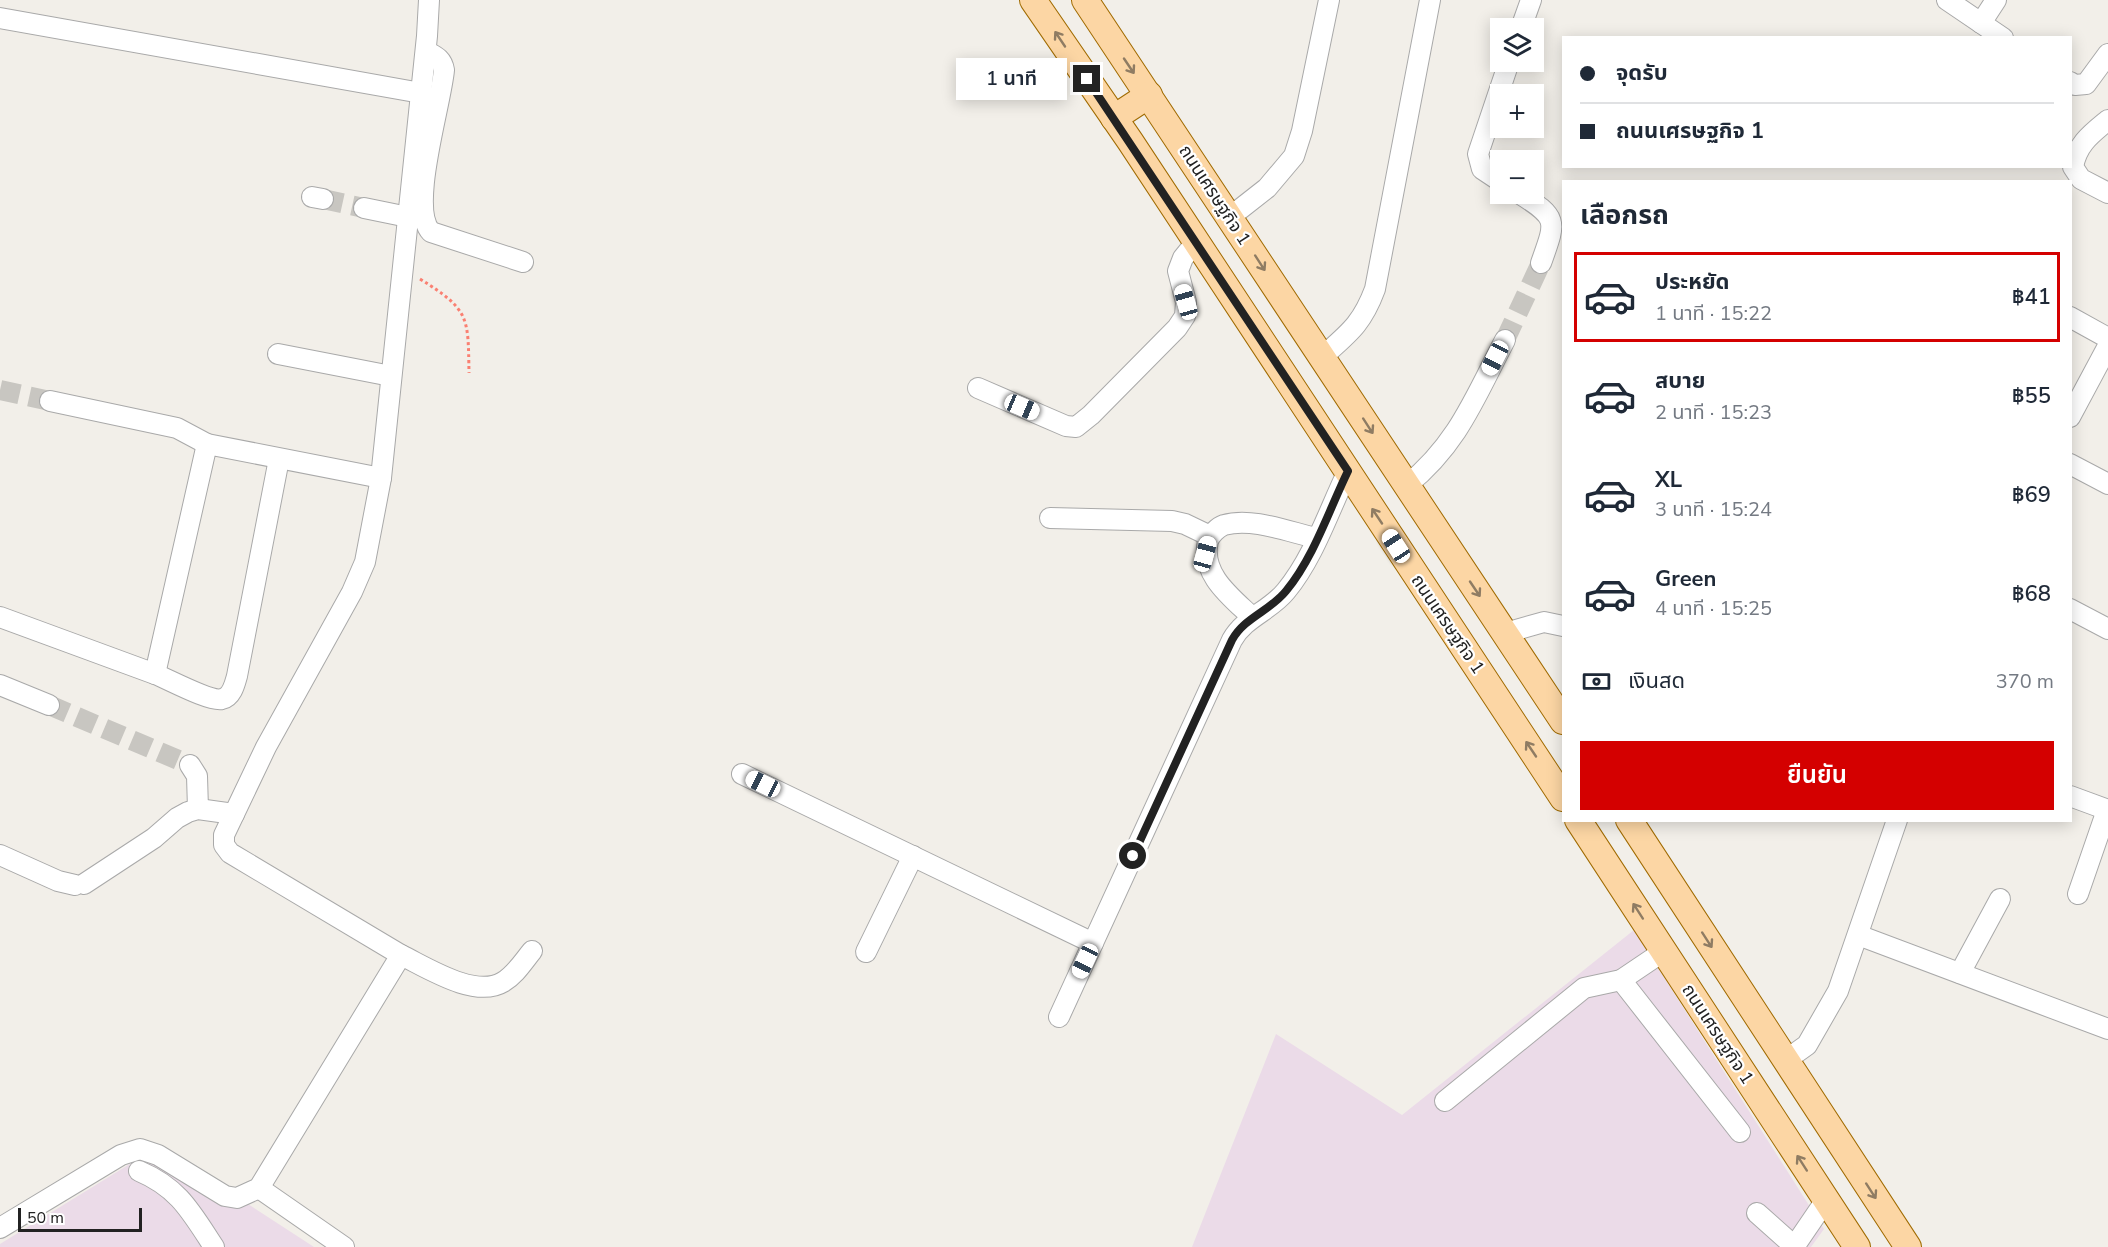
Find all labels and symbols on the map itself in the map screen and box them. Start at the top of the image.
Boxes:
one-way arrow [1054,31,1066,47]
one-way arrow [1123,57,1135,73]
callout: 1 นาที [955,58,1066,100]
route end [1073,65,1100,92]
street label: ถนนเศรษฐกิจ 1 [1174,140,1256,250]
one-way arrow [1254,255,1266,271]
car [1172,282,1200,322]
car [1479,338,1511,378]
car [1002,392,1042,422]
one-way arrow [1362,417,1374,434]
one-way arrow [1370,508,1382,525]
car [1379,526,1413,566]
car [1192,534,1218,574]
street label: ถนนเศรษฐกิจ 1 [1406,569,1490,679]
one-way arrow [1469,580,1481,596]
one-way arrow [1524,741,1536,758]
car [743,768,783,800]
route start [1119,842,1146,869]
one-way arrow [1632,903,1645,920]
one-way arrow [1701,931,1713,947]
car [1069,941,1101,981]
street label: ถนนเศรษฐกิจ 1 [1677,979,1759,1089]
one-way arrow [1796,1155,1808,1172]
one-way arrow [1865,1182,1877,1199]
scale bar [18,1205,142,1232]

